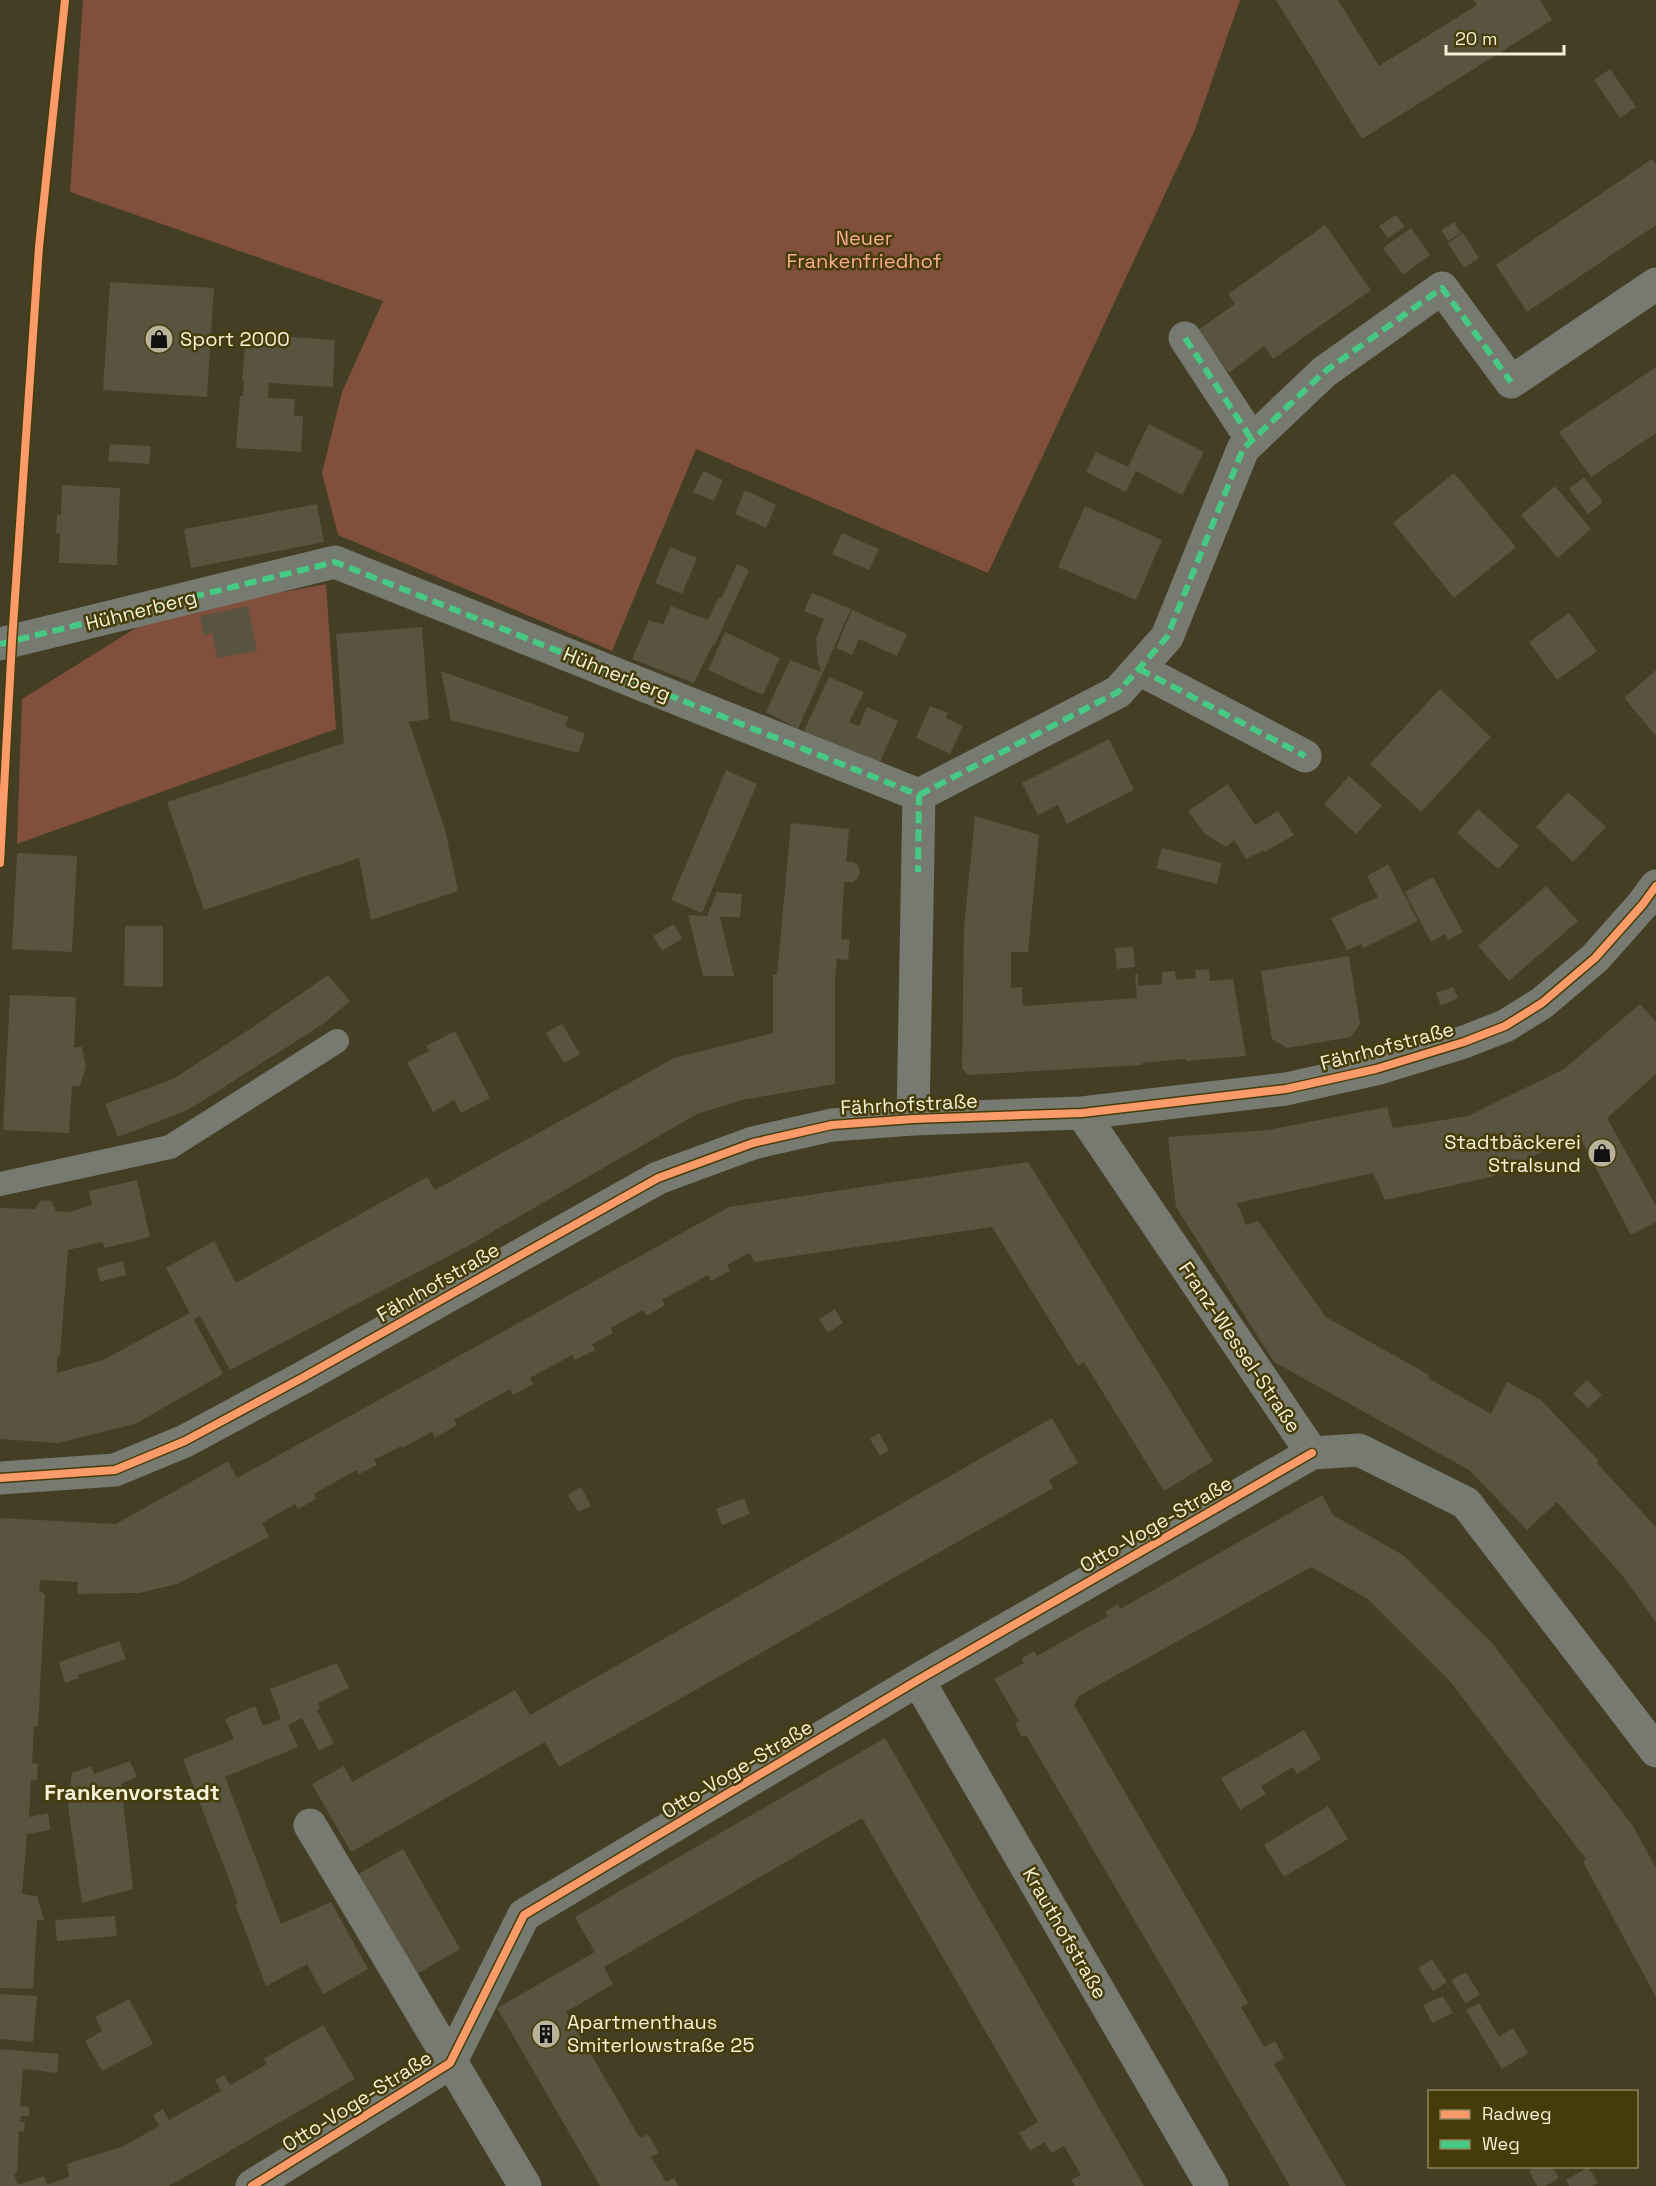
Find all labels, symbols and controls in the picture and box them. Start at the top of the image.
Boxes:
scale bar [1446,18,1564,56]
text: 20 m [1455,27,1498,50]
park label: Neuer Frankenfriedhof [787,225,942,274]
shop icon: Sport 2000 [143,323,175,355]
place label: Sport 2000 [180,326,290,352]
street label: Hühnerberg [83,584,199,636]
street label: Hühnerberg [559,641,675,707]
street label: Fährhofstraße [1317,1016,1457,1076]
street label: Fährhofstraße [840,1087,978,1121]
place label: Stadtbäckerei Stralsund [1444,1129,1581,1178]
shop icon: Stadtbäckerei Stralsund [1586,1137,1618,1169]
street label: Fährhofstraße [372,1236,504,1328]
street label: Franz-Wessel-Straße [1173,1256,1307,1438]
street label: Otto-Voge-Straße [1075,1470,1237,1578]
street label: Otto-Voge-Straße [657,1714,817,1824]
district label: Frankenvorstadt [44,1778,220,1806]
street label: Krauthofstraße [1017,1863,1113,2003]
place label: Apartmenthaus Smiterlowstraße 25 [567,2009,754,2058]
building icon: Apartmenthaus Smiterlowstraße 25 [530,2018,562,2050]
street label: Otto-Voge-Straße [277,2044,437,2158]
legend [1428,2090,1638,2168]
text: Radweg [1482,2102,1552,2125]
text: Weg [1482,2132,1520,2155]

